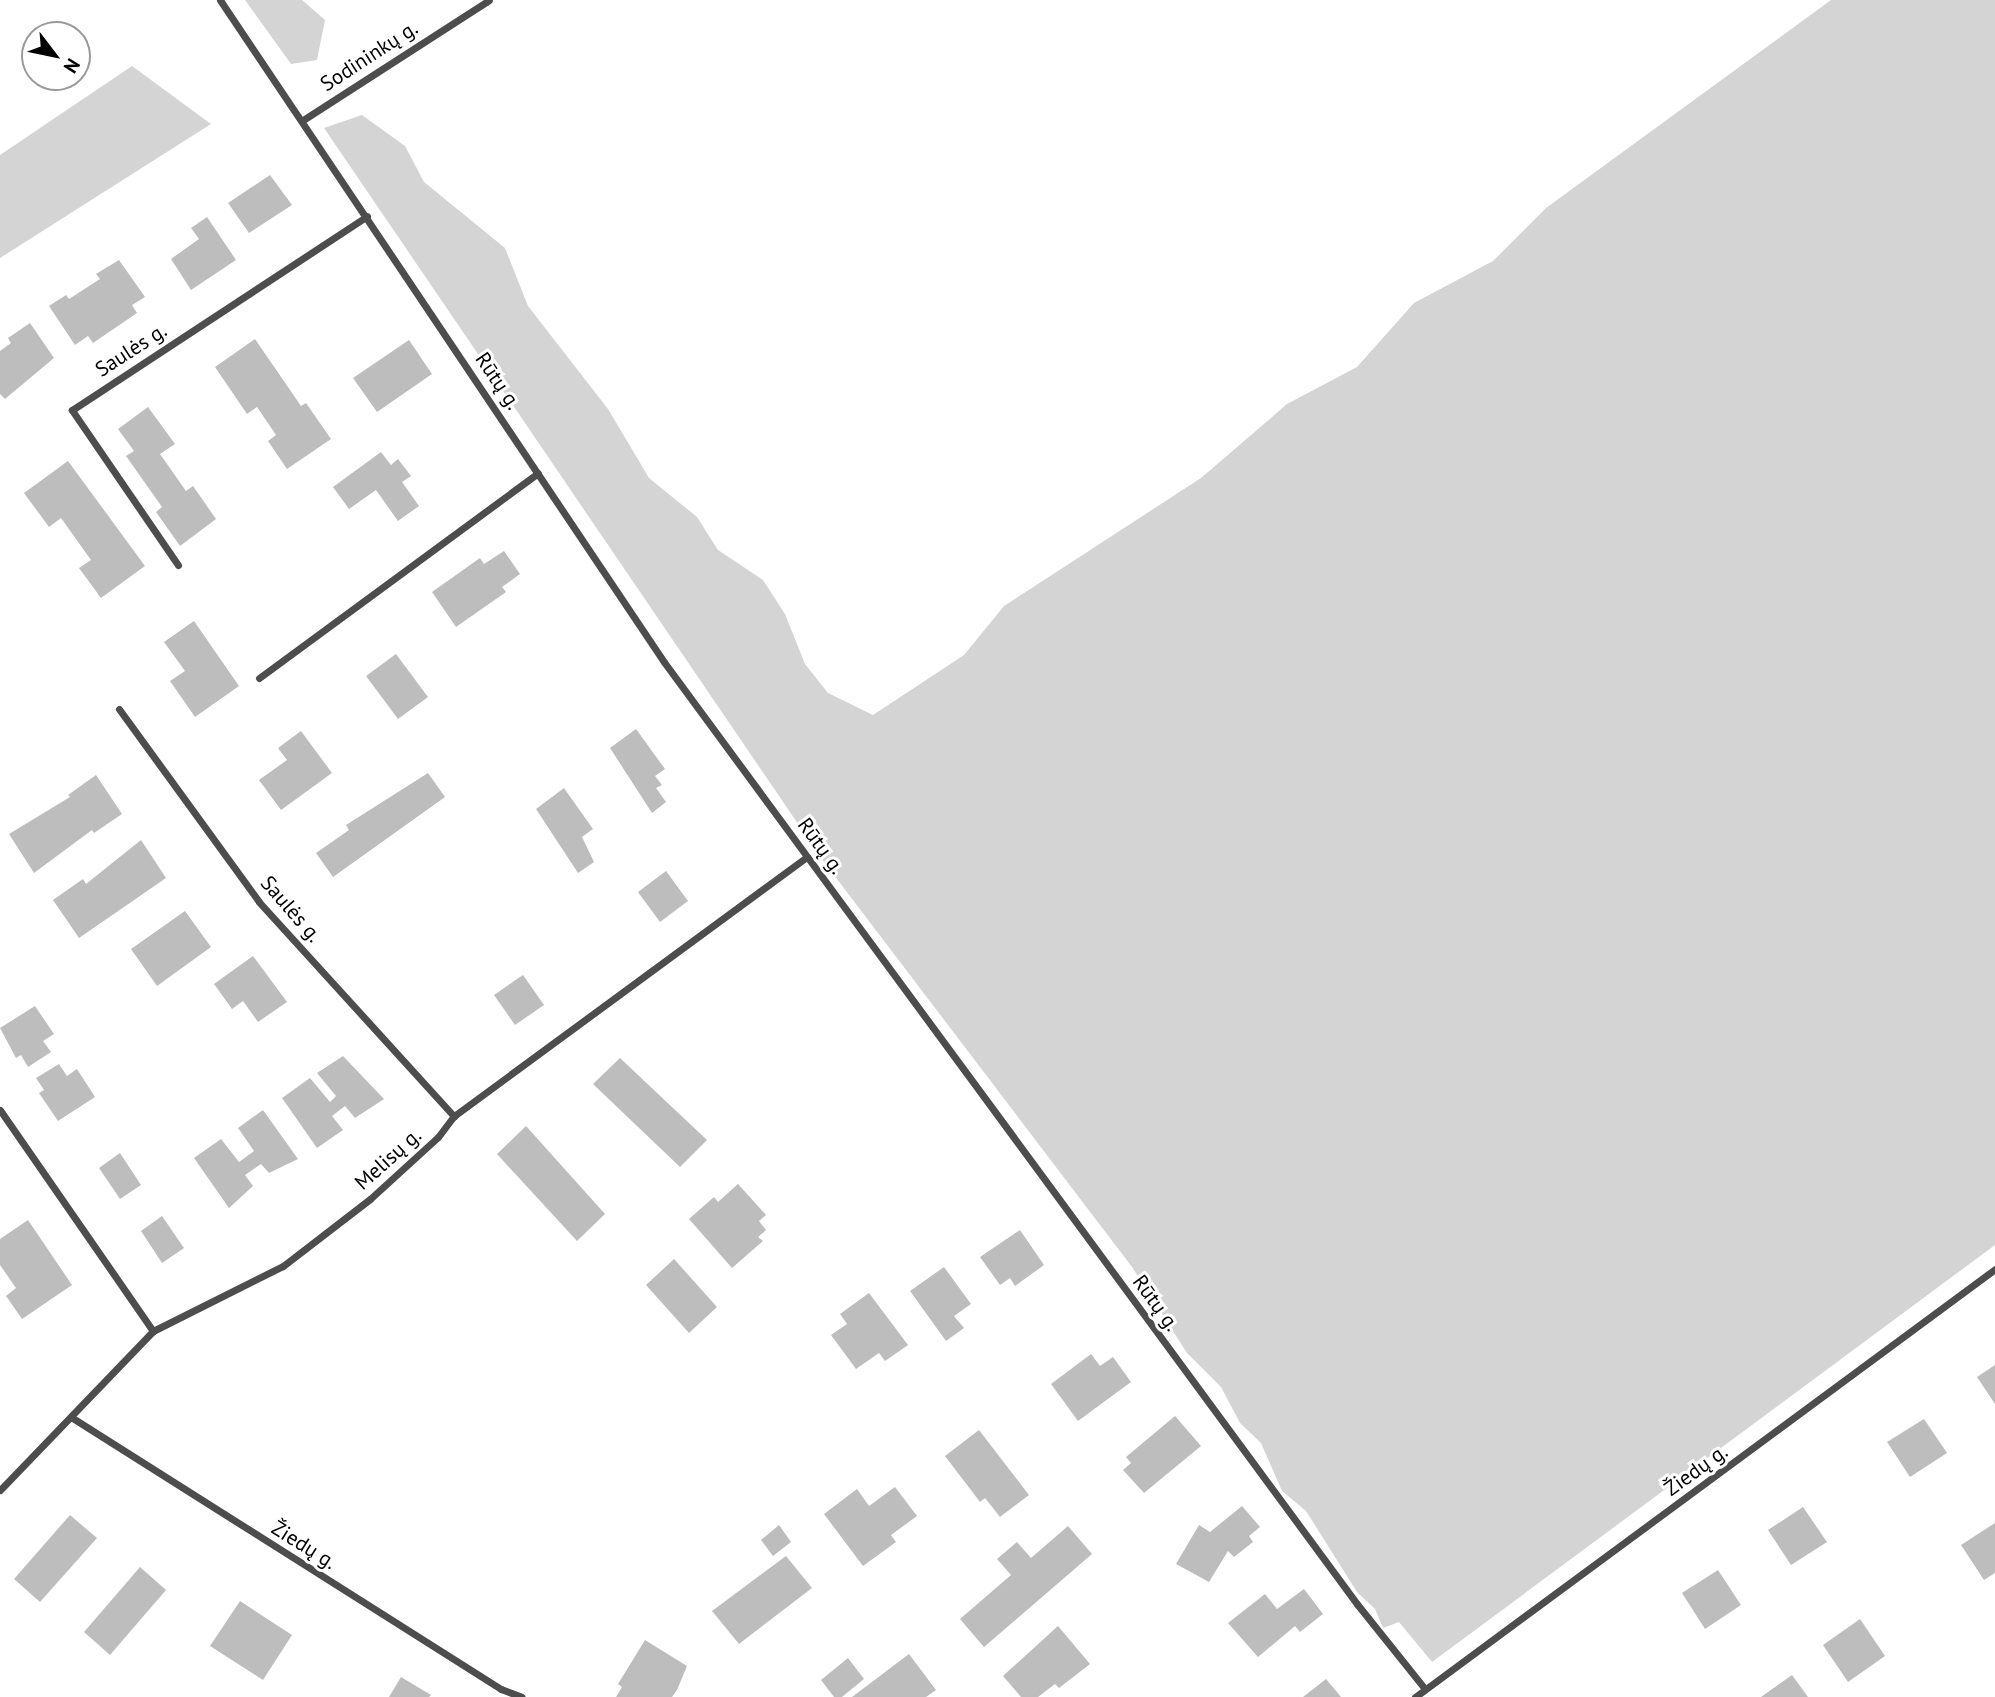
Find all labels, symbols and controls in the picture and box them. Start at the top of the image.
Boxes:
street label: Sodininkų g. [316,15,422,97]
north arrow [21,21,91,91]
text: N [59,54,86,78]
street label: Saulės g. [91,318,171,382]
street label: Rūtų g. [470,348,526,414]
street label: Rūtų g. [792,813,850,879]
street label: Saulės g. [255,871,327,947]
street label: Melisų g. [350,1123,426,1195]
street label: Rūtų g. [1127,1270,1185,1336]
street label: Žiedų g. [1660,1439,1732,1501]
street label: Žiedų g. [267,1515,341,1575]

